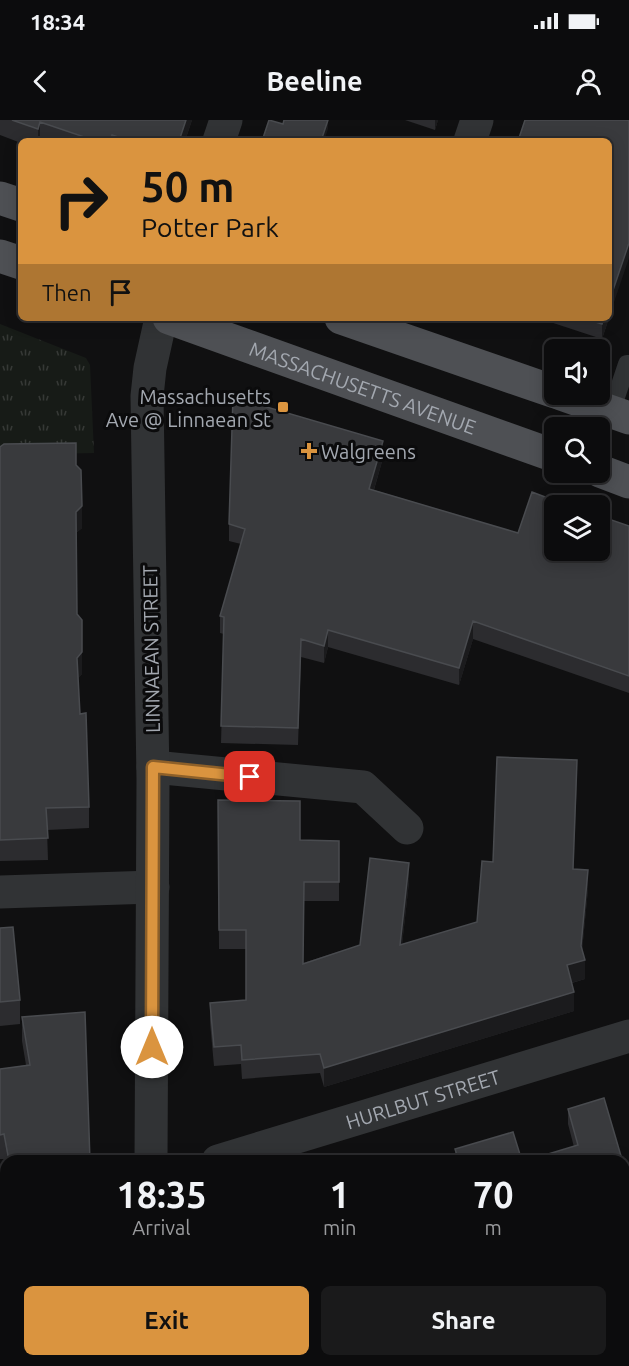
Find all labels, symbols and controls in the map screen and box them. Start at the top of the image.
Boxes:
text: 18:34 [30,9,85,34]
icon: back [24,65,57,98]
icon: person [572,65,605,98]
text: Beeline [266,66,363,96]
icon: right [42,162,120,240]
text: 50 m [141,163,235,210]
text: Potter Park [141,212,279,242]
icon: arrive [104,276,137,309]
text: Then [42,280,92,305]
street label: MASSACHUSETTS AVENUE [247,336,479,438]
map controls [544,339,610,561]
button: sound [544,339,610,405]
place label: Massachusetts Ave @ Linnaean St [106,385,271,431]
marker: Massachusetts Ave @ Linnaean St [276,400,290,414]
button: search [544,417,610,483]
place label: Walgreens [321,440,416,463]
marker: Walgreens [302,444,316,458]
button: layers [544,495,610,561]
street label: LINNAEAN STREET [138,565,164,733]
pin [224,751,275,802]
icon: arrive [233,760,266,793]
position arrow [120,1015,184,1079]
street label: HURLBUT STREET [343,1064,503,1133]
text: 18:35 [116,1174,207,1215]
text: 1 [330,1174,350,1215]
text: 70 [473,1174,514,1215]
text: Arrival [132,1216,191,1239]
text: min [323,1216,357,1239]
text: m [485,1216,502,1239]
button: Exit [24,1286,309,1355]
button: Share [321,1286,606,1355]

